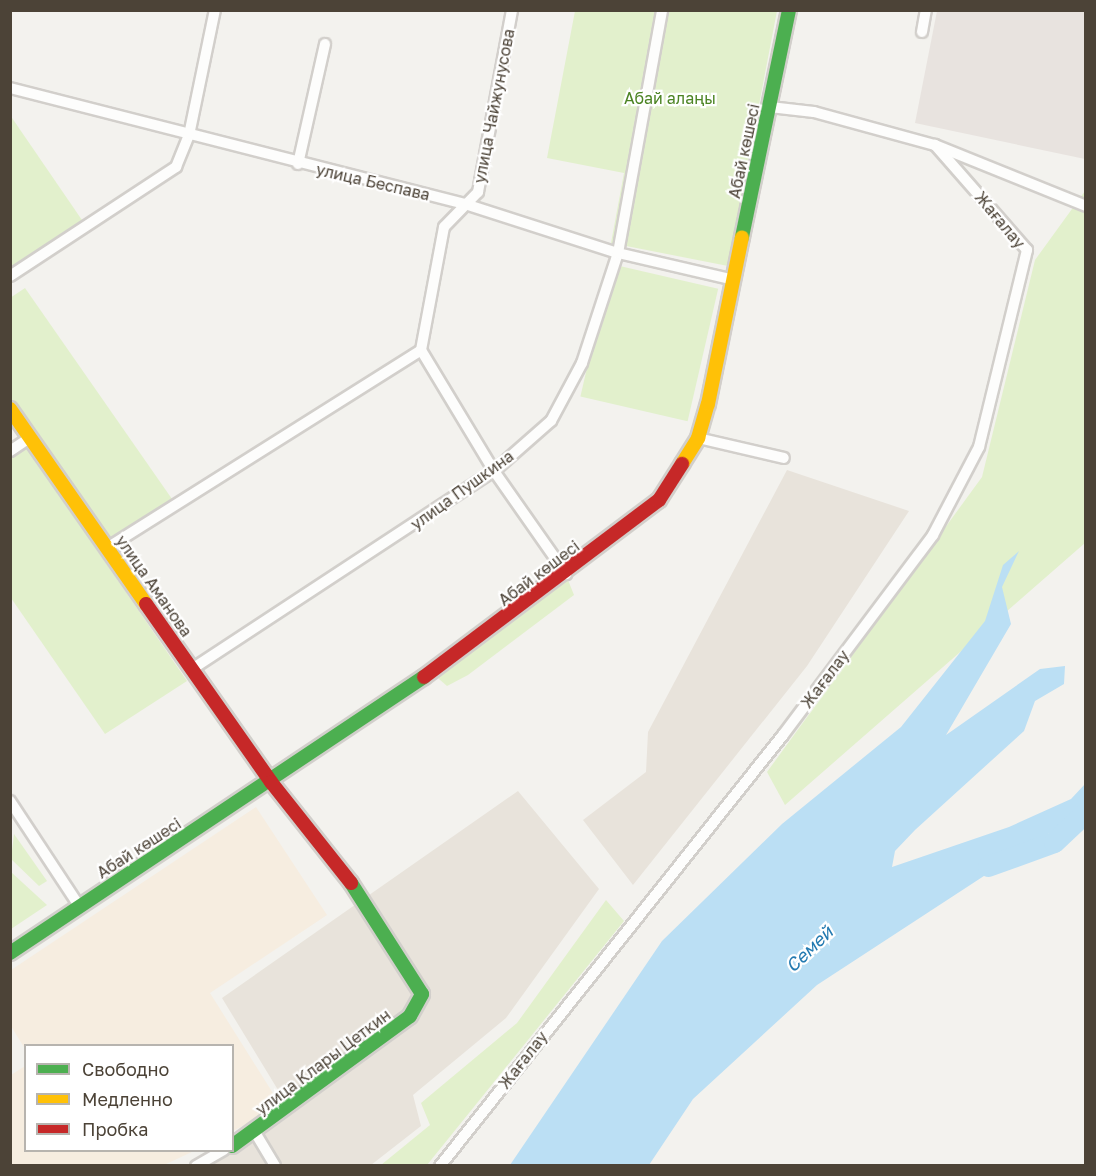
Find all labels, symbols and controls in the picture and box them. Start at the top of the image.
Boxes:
street label: улица Чайжунусова [470,27,518,185]
park label: Абай алаңы [624,88,716,108]
street label: Абай көшесі [725,102,763,200]
street label: улица Беспава [314,160,432,204]
street label: Жағалау [971,188,1029,252]
street label: улица Пушкина [407,446,517,534]
street label: улица Аманова [112,532,196,640]
street label: Абай көшесі [495,536,583,610]
street label: Жағалау [797,646,853,712]
street label: Абай көшесі [93,814,185,882]
water label: Семей [781,921,837,977]
street label: улица Клары Цеткин [252,1005,394,1119]
street label: Жағалау [495,1027,551,1093]
legend [24,1044,234,1152]
text: Свободно [82,1058,169,1080]
text: Медленно [82,1088,173,1110]
text: Пробка [82,1118,148,1140]

